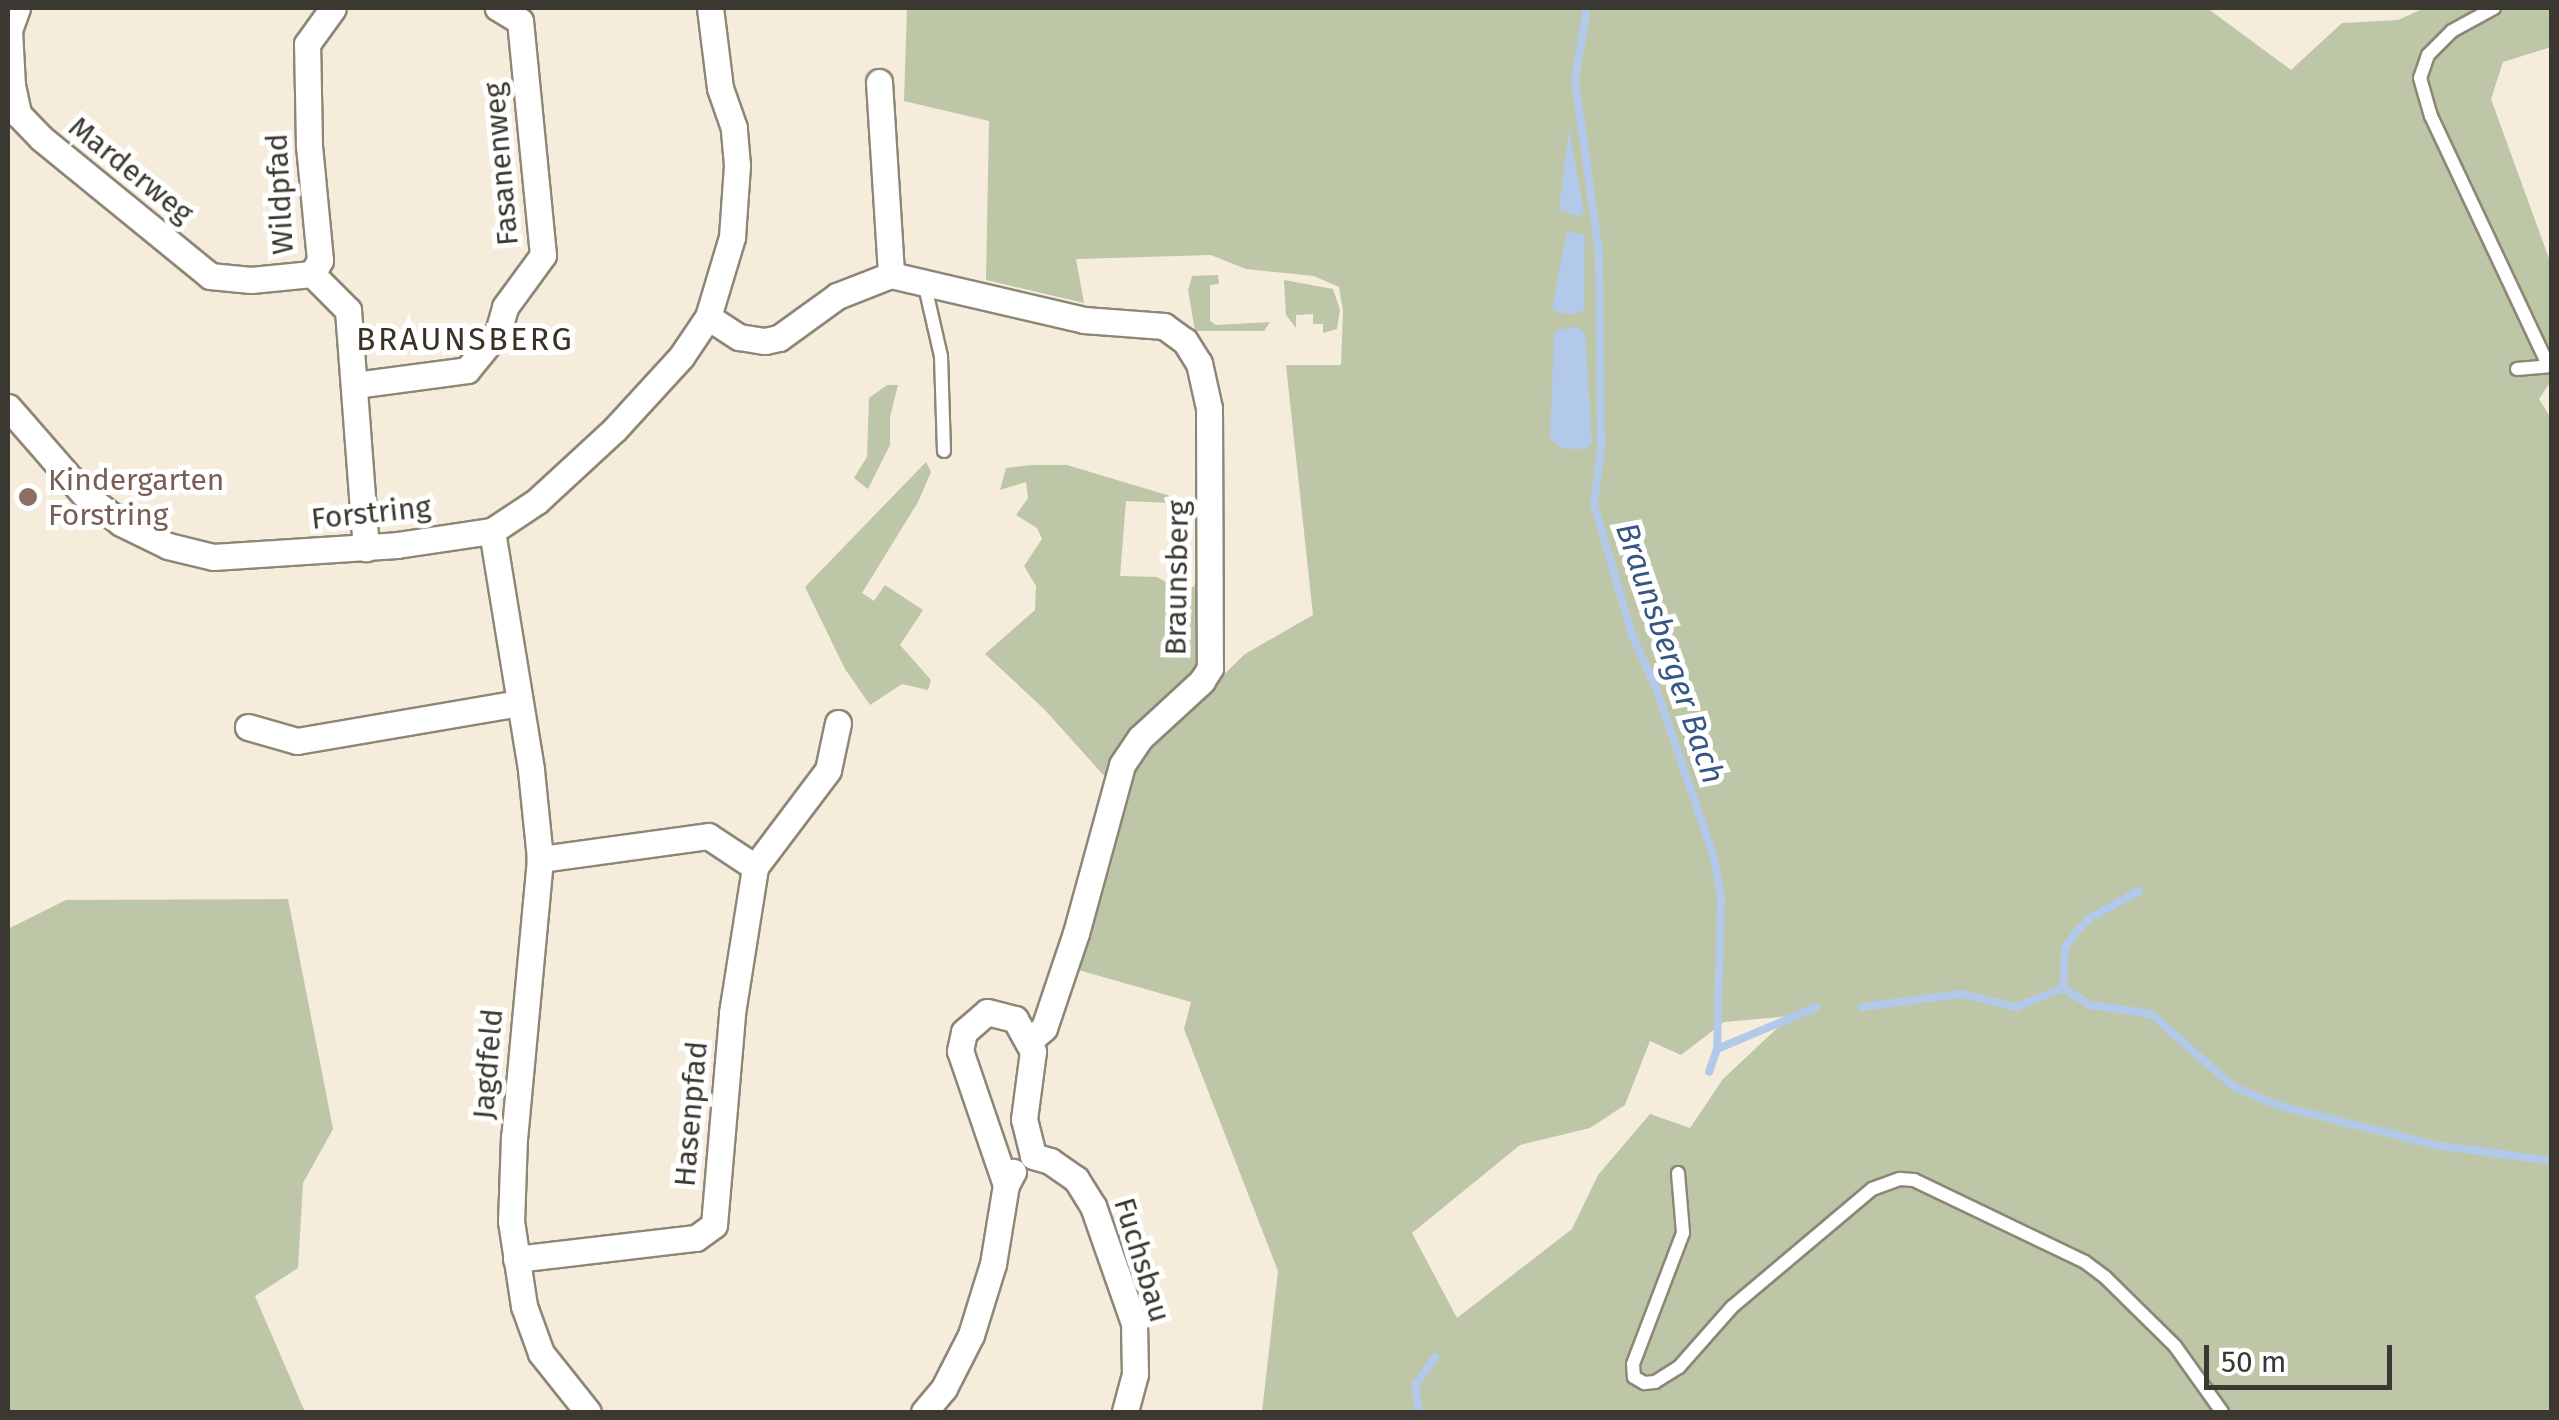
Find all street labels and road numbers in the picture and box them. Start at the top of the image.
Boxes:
street label: Fasanenweg [476,81,526,247]
street label: Marderweg [62,109,200,231]
street label: Wildpfad [259,132,301,256]
street label: Forstring [309,489,433,537]
street label: Braunsberg [1158,500,1196,656]
street label: Jagdfeld [465,1007,511,1121]
street label: Hasenpfad [667,1040,715,1188]
street label: Fuchsbau [1106,1193,1178,1327]

